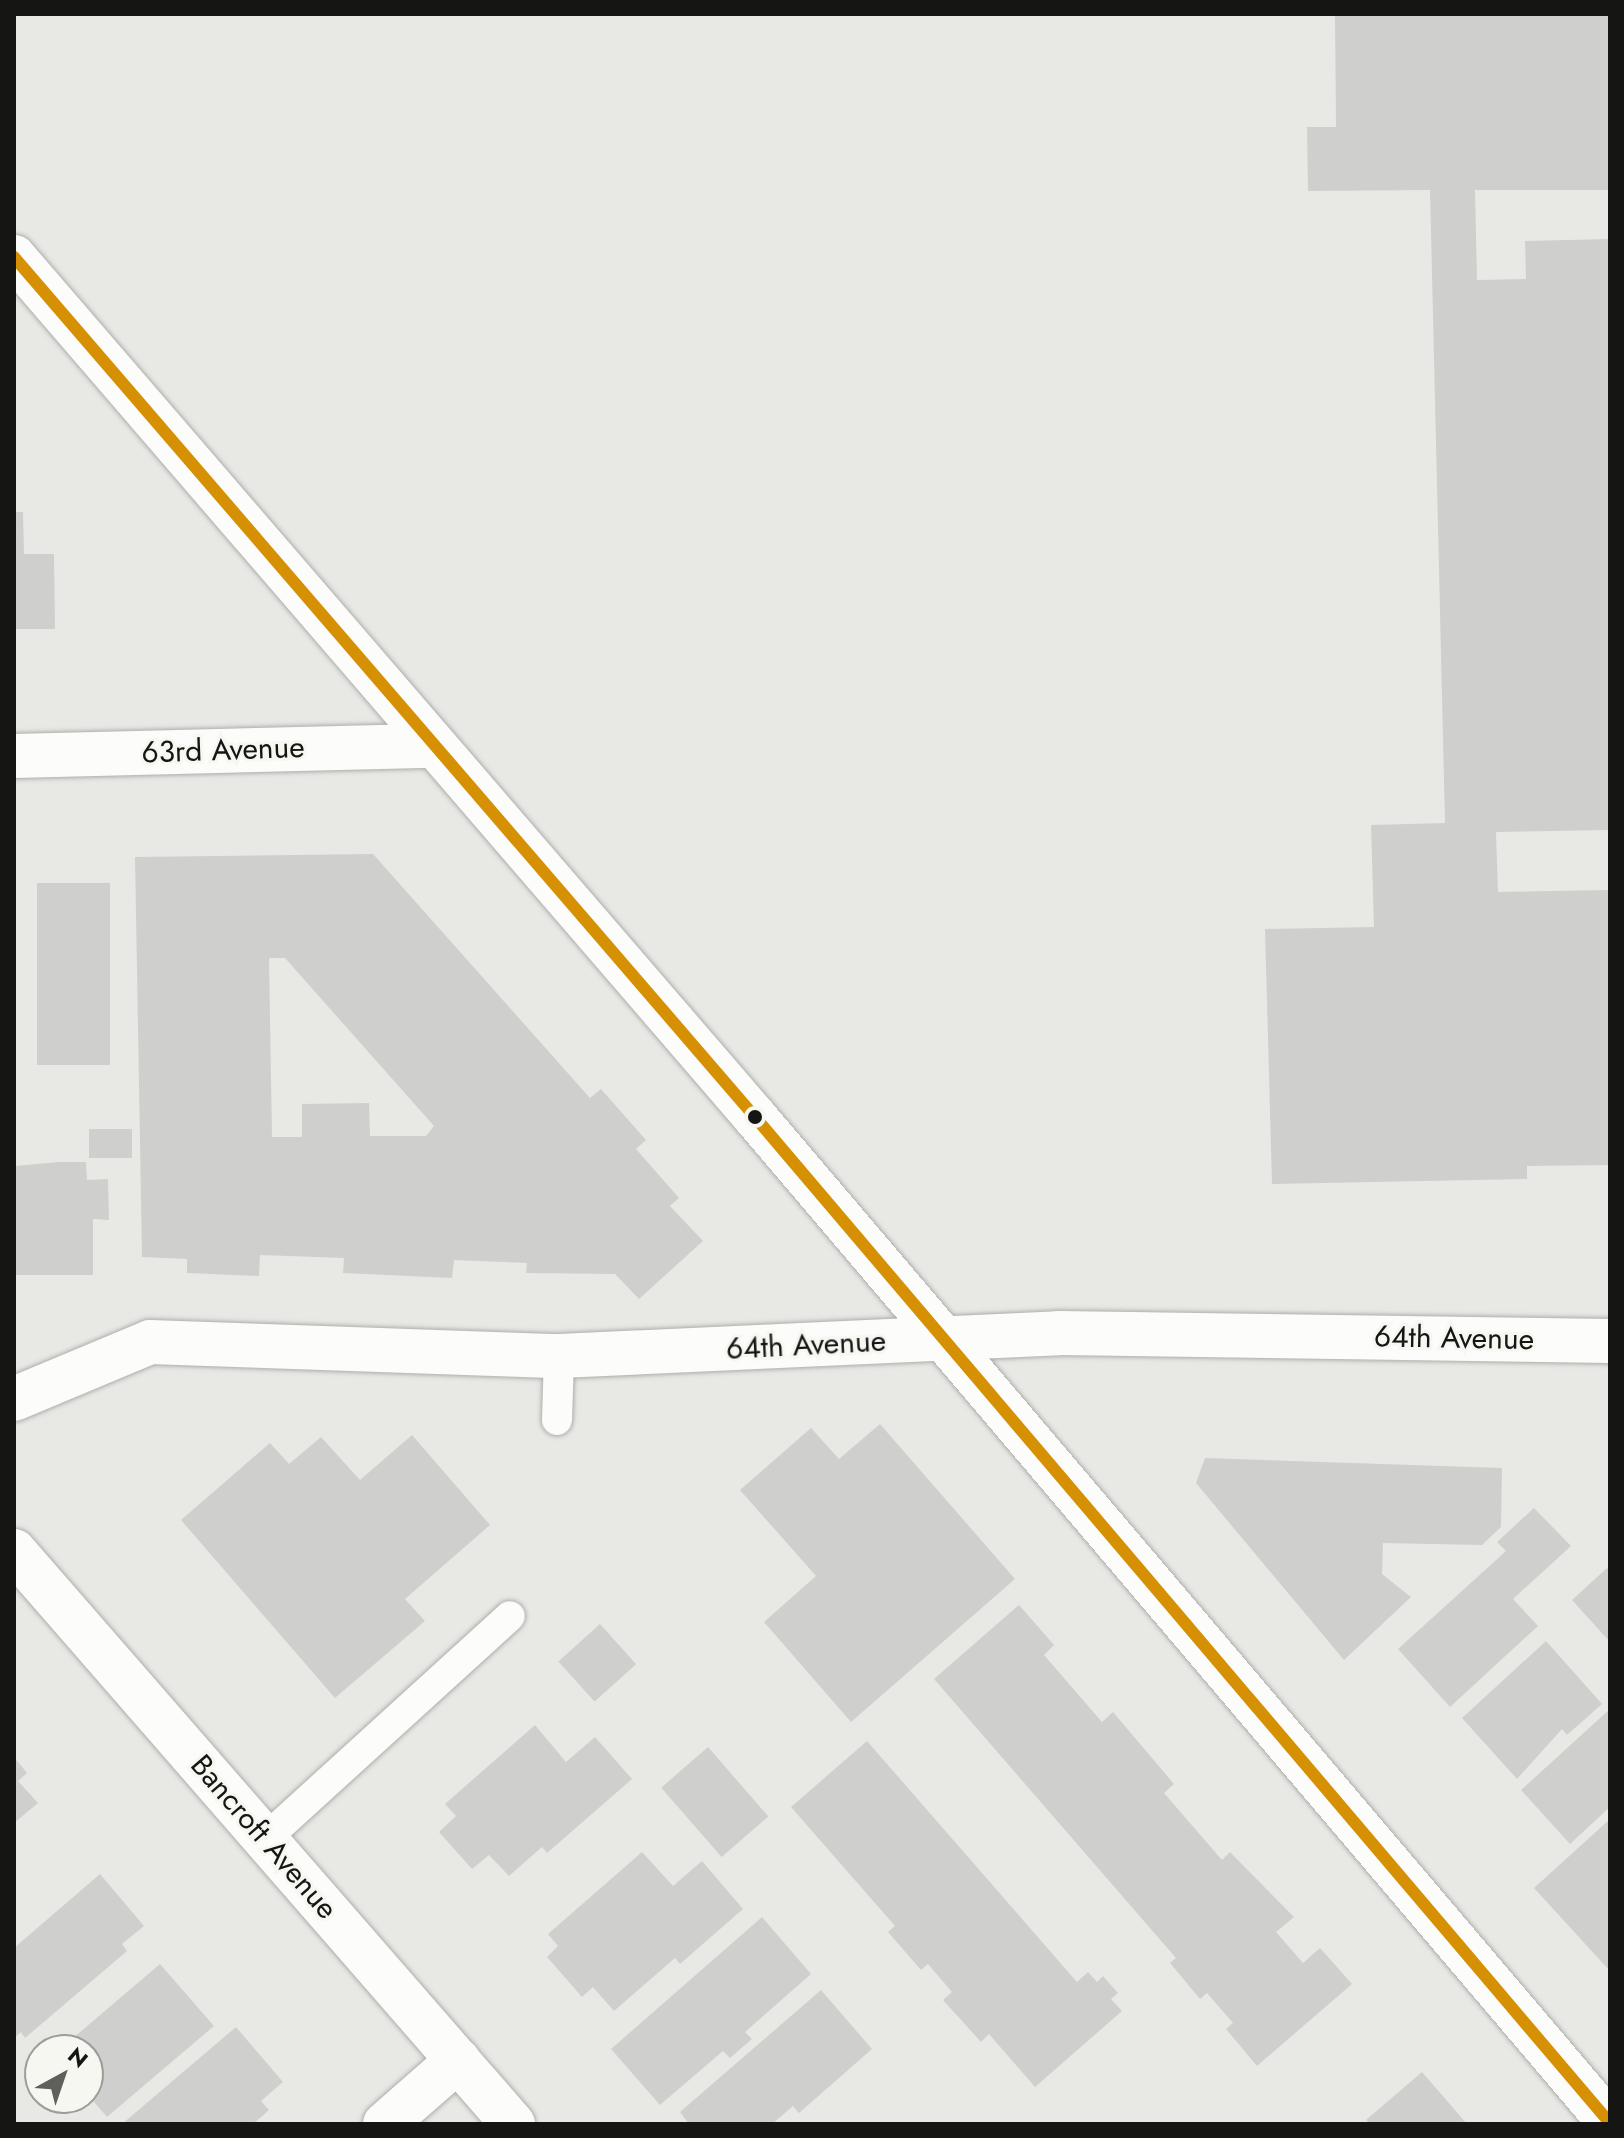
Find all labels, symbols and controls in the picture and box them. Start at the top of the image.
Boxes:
street label: 63rd Avenue [141,729,305,771]
unlabelled marker [747,1109,763,1125]
street label: 64th Avenue [1374,1319,1534,1357]
street label: 64th Avenue [725,1323,887,1367]
street label: Bancroft Avenue [183,1748,345,1926]
north arrow [24,2034,104,2114]
text: N [61,2039,95,2075]

